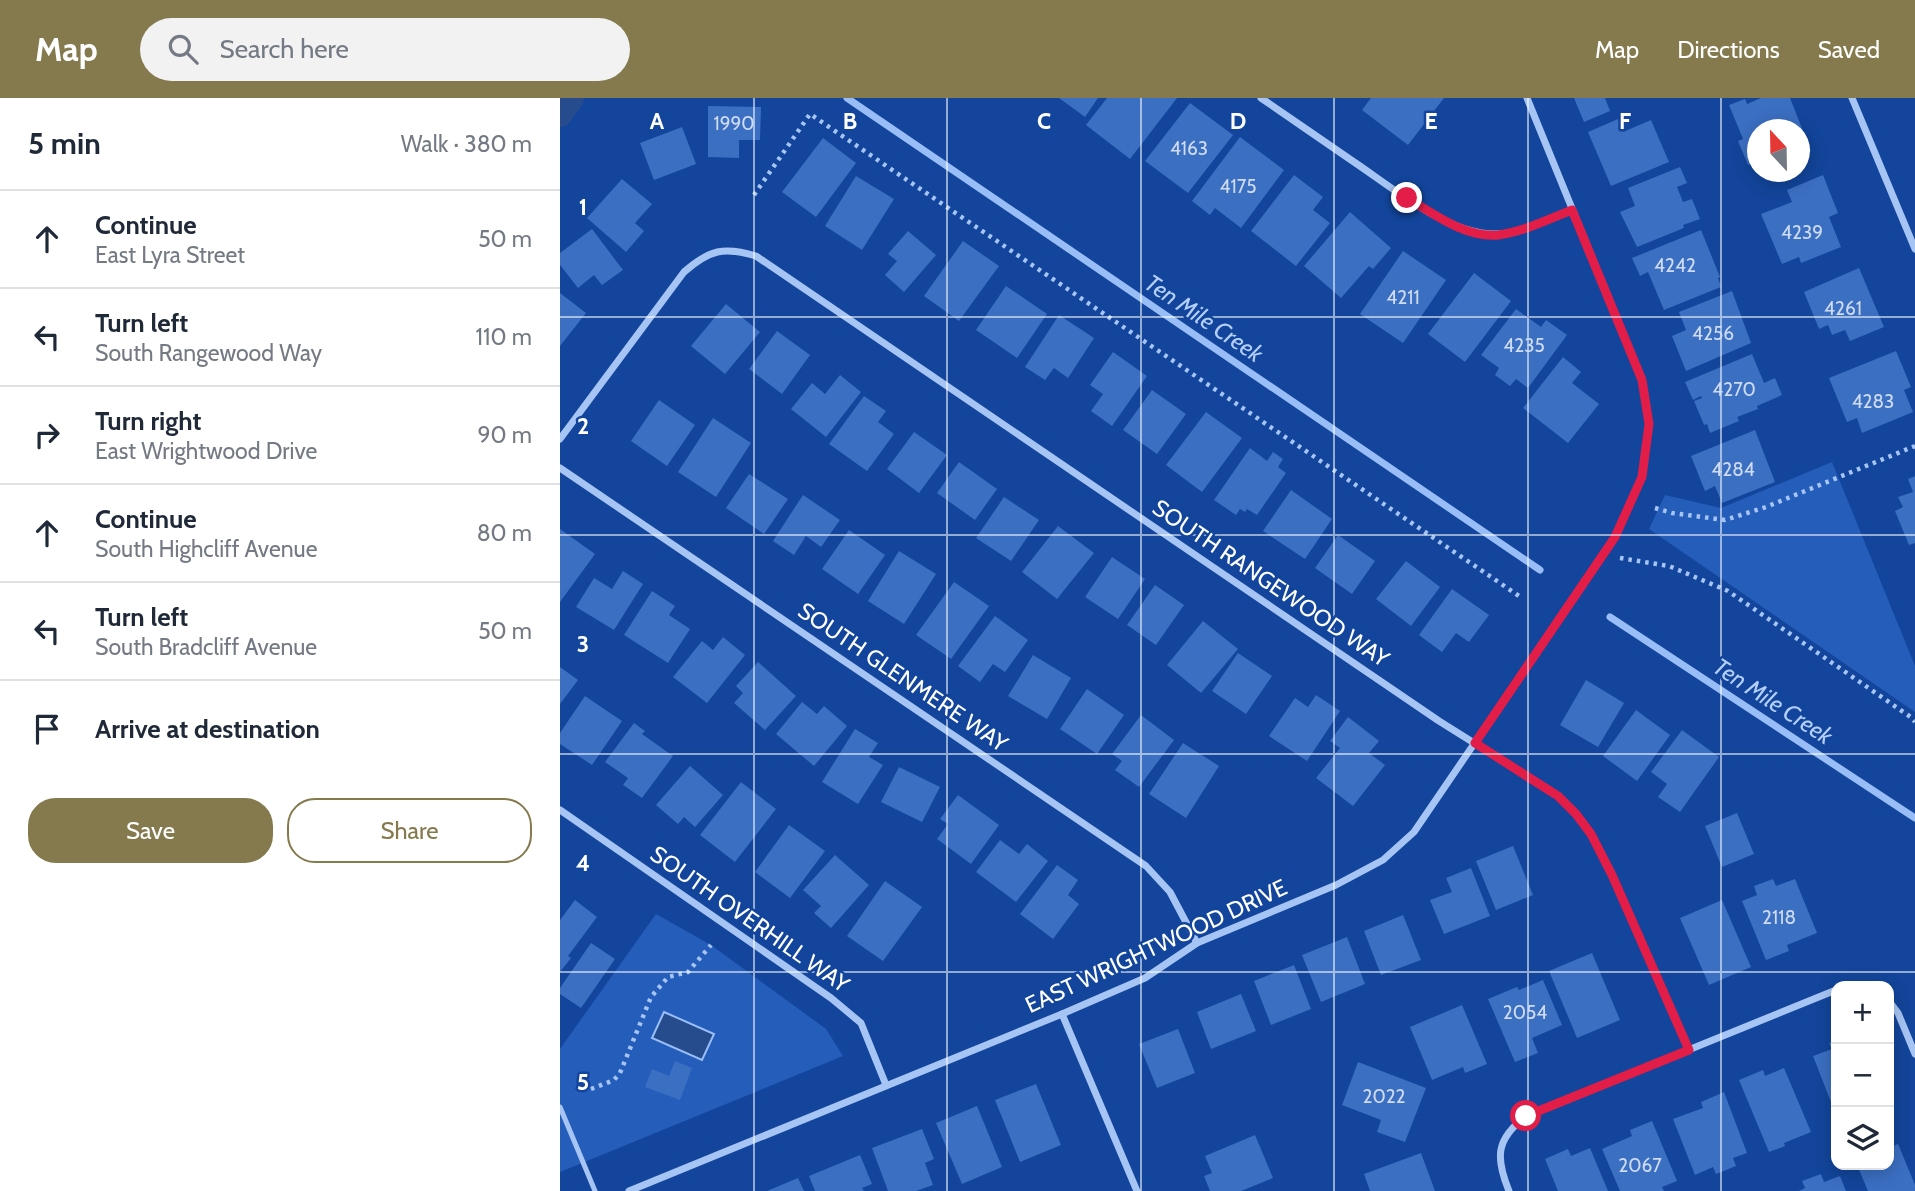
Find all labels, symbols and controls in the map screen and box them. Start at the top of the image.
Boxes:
search box [140,18,630,81]
text: Map [35,29,98,69]
icon: search [164,30,202,68]
text: Search here [220,33,349,65]
text: Map [1595,35,1639,64]
text: Directions [1677,35,1780,64]
text: Saved [1818,35,1880,64]
text: A [650,107,665,135]
text: B [843,107,857,135]
text: C [1037,107,1051,135]
text: D [1230,107,1246,135]
text: E [1424,107,1438,135]
text: F [1619,107,1631,135]
house number: 1990 [713,112,755,135]
north arrow [1747,119,1810,182]
text: 5 min [28,125,101,162]
text: Walk · 380 m [401,130,532,158]
house number: 4163 [1170,137,1208,160]
house number: 4175 [1219,175,1257,198]
route end [1391,182,1422,213]
text: 1 [579,193,587,221]
text: Continue [95,209,197,241]
icon: ahead [28,220,66,258]
house number: 4239 [1781,221,1823,244]
text: 50 m [478,225,532,253]
text: East Lyra Street [95,241,245,269]
house number: 4242 [1654,254,1696,277]
water label: Ten Mile Creek [1139,268,1269,369]
house number: 4211 [1386,286,1420,309]
house number: 4261 [1824,297,1862,320]
text: Turn left [95,307,188,339]
icon: left [28,318,66,356]
house number: 4256 [1692,322,1734,345]
text: 110 m [476,323,532,351]
house number: 4235 [1503,334,1545,357]
text: South Rangewood Way [95,339,322,367]
house number: 4270 [1712,378,1756,401]
house number: 4283 [1852,390,1894,413]
text: Turn right [95,405,201,437]
text: 2 [577,412,589,440]
icon: right [28,416,66,454]
text: 90 m [478,421,532,449]
text: East Wrightwood Drive [95,437,317,465]
house number: 4284 [1711,458,1755,481]
street label: SOUTH RANGEWOOD WAY [1147,493,1395,673]
text: Continue [95,503,197,535]
icon: ahead [28,514,66,552]
text: 80 m [477,519,532,547]
text: South Highcliff Avenue [95,535,317,563]
street label: SOUTH GLENMERE WAY [793,596,1014,758]
text: Turn left [95,601,188,633]
icon: left [28,612,66,650]
text: 50 m [478,617,532,645]
text: 3 [577,630,589,658]
text: South Bradcliff Avenue [95,633,317,661]
water label: Ten Mile Creek [1708,652,1839,751]
icon: arrive [28,710,66,748]
text: Arrive at destination [95,713,320,745]
button: Save [28,798,273,863]
button: Share [287,798,532,863]
street label: SOUTH OVERHILL WAY [645,840,856,999]
text: 4 [576,849,590,877]
street label: EAST WRIGHTWOOD DRIVE [1021,873,1291,1019]
house number: 2118 [1762,906,1796,929]
map controls [1831,981,1894,1170]
button: + [1831,981,1894,1044]
house number: 2054 [1503,1001,1547,1024]
button: − [1831,1044,1894,1107]
text: 5 [577,1068,589,1096]
house number: 2022 [1362,1085,1406,1108]
route start [1510,1100,1541,1131]
button: layers [1831,1107,1894,1170]
house number: 2067 [1618,1154,1662,1177]

